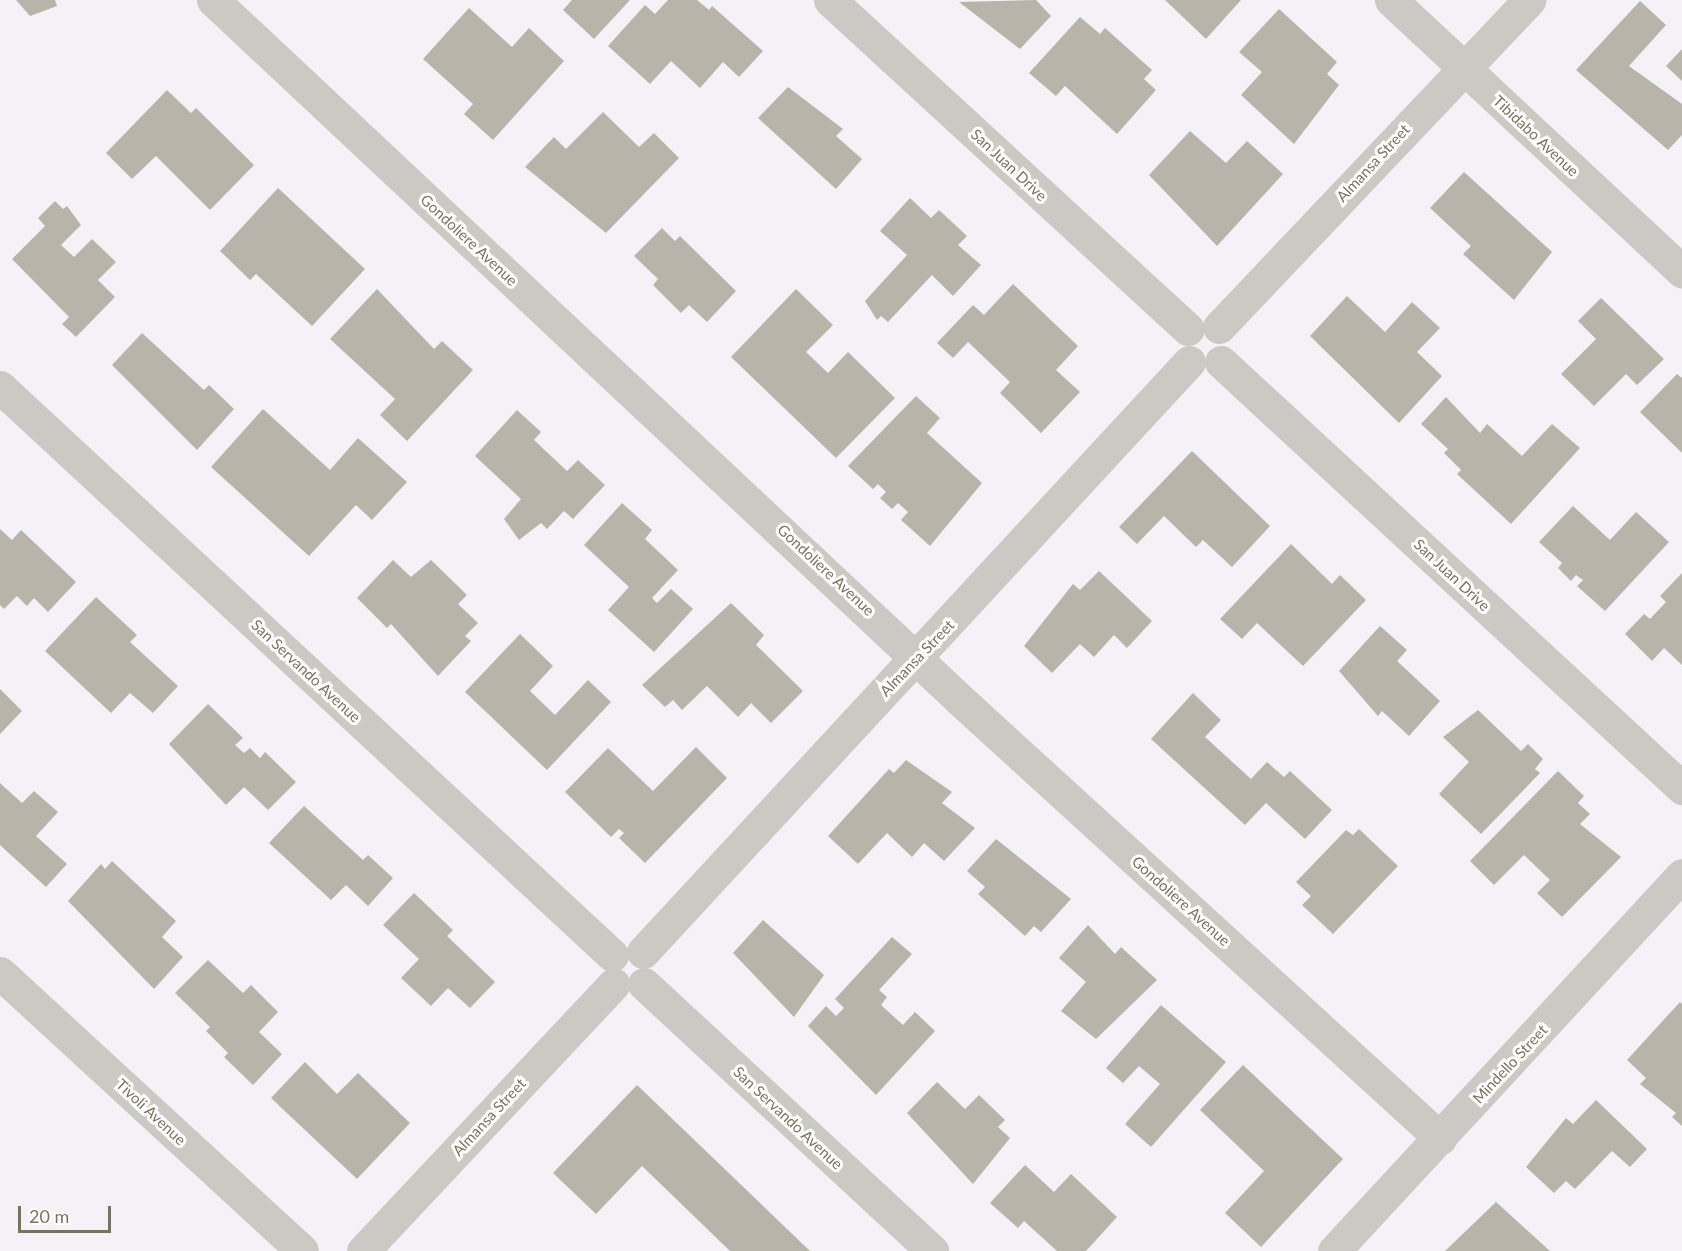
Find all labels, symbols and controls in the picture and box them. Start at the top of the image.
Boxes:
street label: Tibidabo Avenue [1489,92,1583,180]
street label: Almansa Street [1333,121,1413,205]
street label: San Juan Drive [967,125,1051,205]
street label: Gondoliere Avenue [417,190,521,290]
street label: Gondoliere Avenue [774,520,878,620]
street label: San Juan Drive [1410,535,1494,615]
street label: San Servando Avenue [248,616,364,726]
street label: Almansa Street [876,616,958,700]
street label: Gondoliere Avenue [1128,852,1234,950]
street label: Mindello Street [1469,1021,1551,1107]
street label: San Servando Avenue [730,1063,846,1173]
street label: Tivoli Avenue [112,1075,190,1149]
street label: Almansa Street [449,1075,529,1159]
scale bar [21,1194,114,1232]
text: 20 m [29,1205,69,1227]

